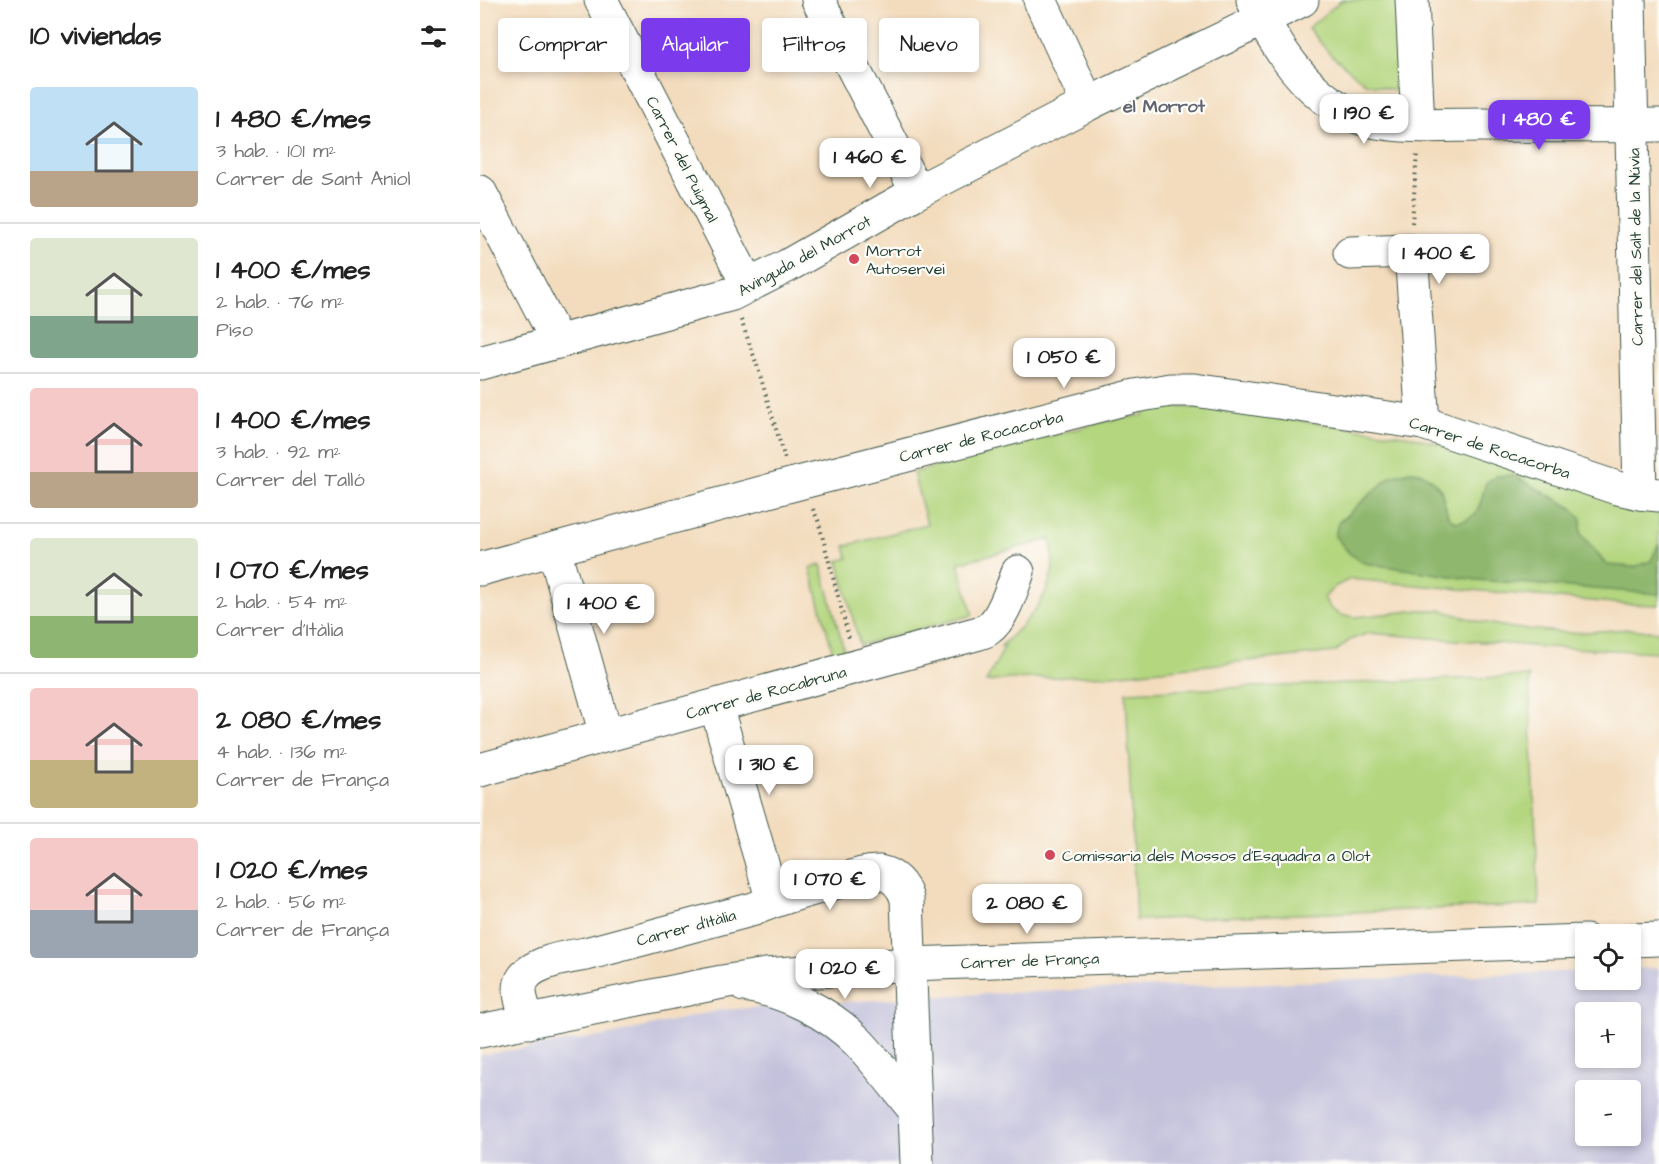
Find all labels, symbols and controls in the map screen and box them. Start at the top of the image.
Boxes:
text: 10 viviendas [30,18,162,54]
chip: Comprar [498,18,629,72]
chip: Alquilar [641,18,750,72]
chip: Filtros [762,18,867,72]
chip: Nuevo [879,18,979,72]
icon: filters [417,20,450,53]
street label: Carrer del Puigmal [640,93,723,227]
district label: el Morrot [1123,94,1206,119]
pin: 1 190 € [1309,94,1419,145]
text: 1 190 € [1333,99,1395,127]
pin: 1 480 € [1484,100,1594,151]
text: 1 480 €/mes [216,101,371,137]
text: 1 480 € [1502,105,1576,133]
icon: home [78,111,150,183]
text: 3 hab. · 101 m² [216,137,336,165]
pin: 1 460 € [815,138,925,189]
text: 1 460 € [833,143,907,171]
street label: Carrer del Salt de la Núvia [1623,148,1649,346]
text: Carrer de Sant Aniol [216,165,411,193]
street label: Avinguda del Morrot [734,210,876,303]
pin: 1 400 € [1384,234,1494,285]
text: 1 400 € [1402,239,1476,267]
place label: Morrot Autoservei [866,240,945,280]
text: 1 400 €/mes [216,252,371,288]
marker: Morrot Autoservei [847,252,861,266]
icon: home [78,262,150,334]
text: 2 hab. · 76 m² [216,288,344,316]
text: Piso [216,316,253,344]
pin: 1 050 € [1009,338,1119,389]
text: 1 050 € [1027,343,1101,371]
text: 1 400 €/mes [216,402,371,438]
street label: Carrer de Rocacorba [897,406,1065,468]
icon: home [78,412,150,484]
street label: Carrer de Rocacorba [1406,412,1573,484]
text: 3 hab. · 92 m² [216,438,341,466]
text: Carrer del Talló [216,466,365,494]
text: 1 070 €/mes [216,552,369,588]
icon: home [78,562,150,634]
pin: 1 400 € [549,584,659,635]
text: 2 hab. · 54 m² [216,588,347,616]
text: 1 400 € [567,589,641,617]
text: Carrer d'Itàlia [216,616,343,644]
street label: Carrer de Rocabruna [684,661,849,725]
text: 2 080 €/mes [216,702,381,738]
icon: home [78,712,150,784]
text: 4 hab. · 136 m² [216,738,347,766]
pin: 1 310 € [714,745,824,796]
text: 1 310 € [739,750,799,778]
text: Carrer de França [216,766,389,794]
place label: Comissaria dels Mossos d'Esquadra a Olot [1062,845,1371,867]
marker: Comissaria dels Mossos d'Esquadra a Olot [1043,848,1057,862]
text: 1 020 €/mes [216,852,368,888]
pin: 1 070 € [775,860,885,911]
icon: home [78,862,150,934]
text: 1 070 € [794,865,866,893]
pin: 2 080 € [972,884,1082,935]
text: 2 hab. · 56 m² [216,888,346,916]
text: 2 080 € [986,889,1068,917]
street label: Carrer d'Itàlia [634,904,738,952]
text: Carrer de França [216,916,389,944]
map controls [1575,924,1641,1146]
button: locate [1575,924,1641,990]
street label: Carrer de França [960,948,1100,974]
pin: 1 020 € [790,949,900,1000]
text: 1 020 € [809,954,881,982]
button: + [1575,1002,1641,1068]
button: − [1575,1080,1641,1146]

